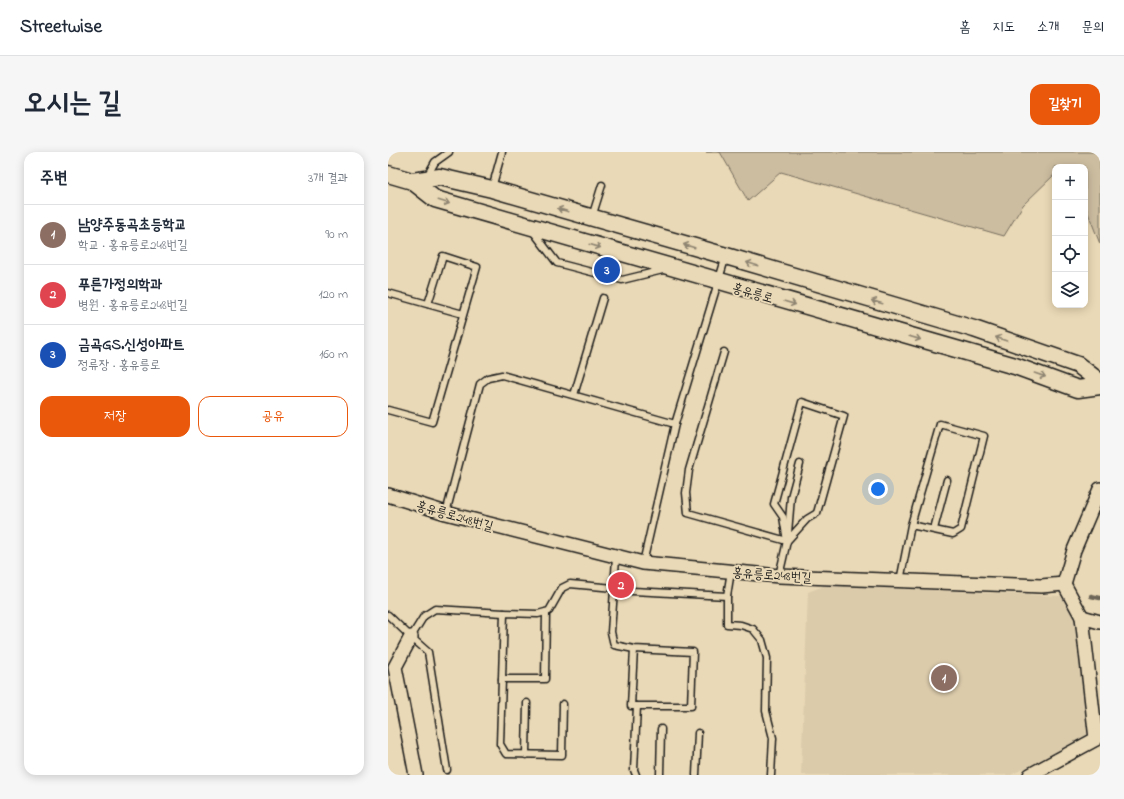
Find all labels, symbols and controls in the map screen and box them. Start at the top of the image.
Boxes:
text: Streetwise [20,14,102,41]
text: 홈 [959,17,970,38]
text: 지도 [992,17,1015,38]
text: 소개 [1037,17,1059,38]
text: 문의 [1081,17,1104,38]
text: 오시는 길 [24,84,121,125]
button: 길찾기 [1030,84,1100,125]
map controls [1052,164,1088,308]
button: + [1052,164,1088,200]
text: 주변 [40,166,67,191]
text: 3개 결과 [308,169,348,188]
one-way arrow [438,199,451,206]
button: − [1052,200,1088,236]
one-way arrow [557,206,570,213]
text: 남양주동곡초등학교 [78,214,187,236]
text: 1 [51,225,55,244]
text: 90 m [325,225,348,244]
text: 학교 · 홍유릉로248번길 [78,236,188,255]
button: locate [1052,236,1088,272]
one-way arrow [682,242,695,249]
one-way arrow [588,243,601,250]
pin: 3 [594,255,620,285]
one-way arrow [746,260,759,267]
button: layers [1052,272,1088,308]
text: 푸른가정의학과 [78,274,163,296]
street label: 홍유릉로 [730,279,775,308]
text: 2 [50,285,56,304]
text: 120 m [318,285,348,304]
text: 병원 · 홍유릉로248번길 [78,296,188,315]
one-way arrow [870,298,883,305]
one-way arrow [783,300,796,307]
text: 금곡GS.신성아파트 [78,334,185,356]
one-way arrow [996,334,1008,342]
one-way arrow [908,335,921,342]
text: 3 [50,345,56,364]
text: 160 m [319,345,348,364]
text: 정류장 · 홍유릉로 [78,356,161,375]
one-way arrow [1033,372,1046,379]
button: 저장 [40,396,190,437]
button: 공유 [198,396,348,437]
your location [868,479,888,499]
street label: 홍유릉로248번길 [414,496,495,537]
street label: 홍유릉로248번길 [732,563,812,588]
pin: 2 [608,570,634,600]
pin: 1 [931,663,957,693]

